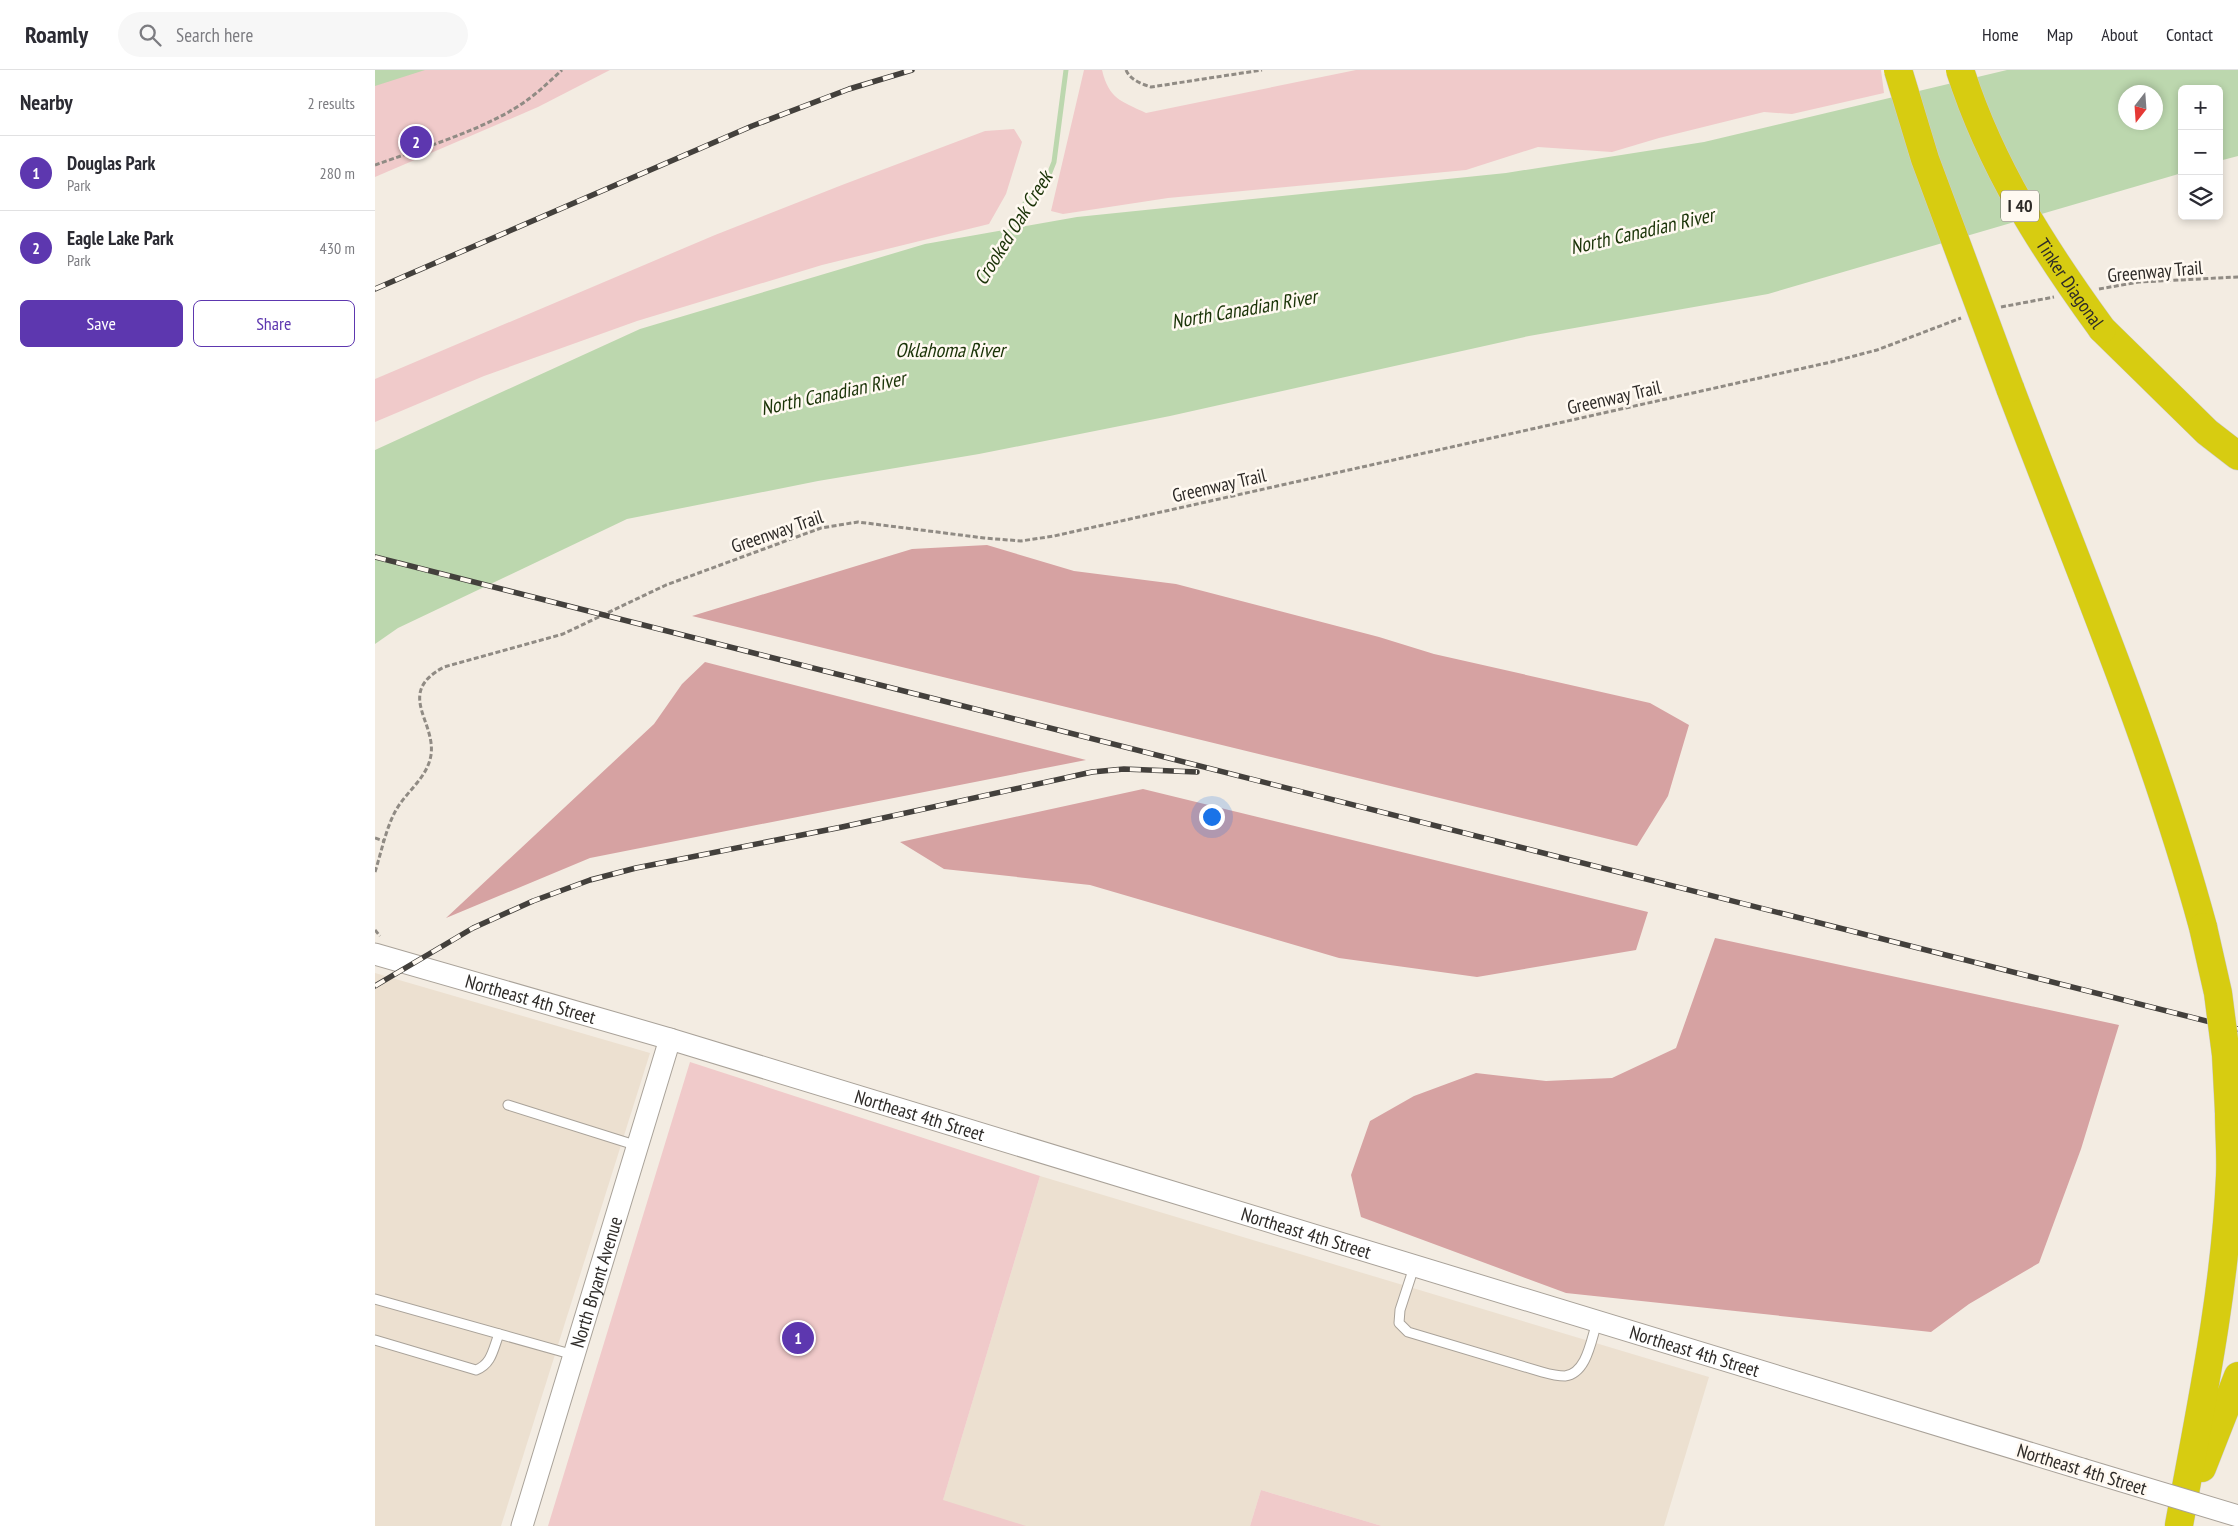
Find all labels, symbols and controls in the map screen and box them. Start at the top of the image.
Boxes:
search box [118,12,468,57]
text: Roamly [25,19,88,50]
icon: search [136,21,164,49]
text: Search here [176,23,253,47]
text: Home [1982,23,2019,46]
text: Map [2047,23,2073,46]
text: About [2101,23,2138,46]
text: Contact [2166,23,2213,46]
north arrow [2118,85,2163,130]
map controls [2178,85,2223,220]
button: + [2178,85,2223,130]
text: Nearby [20,89,73,116]
text: 2 results [308,93,355,113]
pin: 2 [400,123,432,161]
button: − [2178,130,2223,175]
text: Douglas Park [67,151,155,175]
text: 1 [32,163,40,183]
text: 280 m [320,163,355,183]
water label: Crooked Oak Creek [968,164,1059,290]
text: Park [67,175,91,195]
button: layers [2178,175,2223,220]
road number: I 40 [2001,190,2039,222]
water label: North Canadian River [1567,201,1719,260]
text: Eagle Lake Park [67,226,174,250]
street label: Tinker Diagonal [2031,234,2110,333]
text: 2 [32,238,40,258]
text: 430 m [320,238,355,258]
text: Park [67,250,91,270]
street label: Greenway Trail [2106,255,2204,287]
water label: North Canadian River [1169,283,1321,335]
button: Save [20,300,183,347]
button: Share [193,300,355,347]
water label: Oklahoma River [895,337,1007,363]
water label: North Canadian River [758,364,910,421]
street label: Greenway Trail [1565,374,1664,419]
street label: Greenway Trail [1170,462,1269,507]
street label: Greenway Trail [728,504,827,558]
your location [1199,804,1225,830]
street label: Northeast 4th Street [463,969,599,1029]
street label: Northeast 4th Street [852,1084,988,1146]
street label: Northeast 4th Street [1238,1202,1375,1264]
street label: North Bryant Avenue [565,1213,627,1351]
pin: 1 [782,1319,814,1357]
street label: Northeast 4th Street [1627,1320,1763,1382]
street label: Northeast 4th Street [2014,1438,2150,1500]

